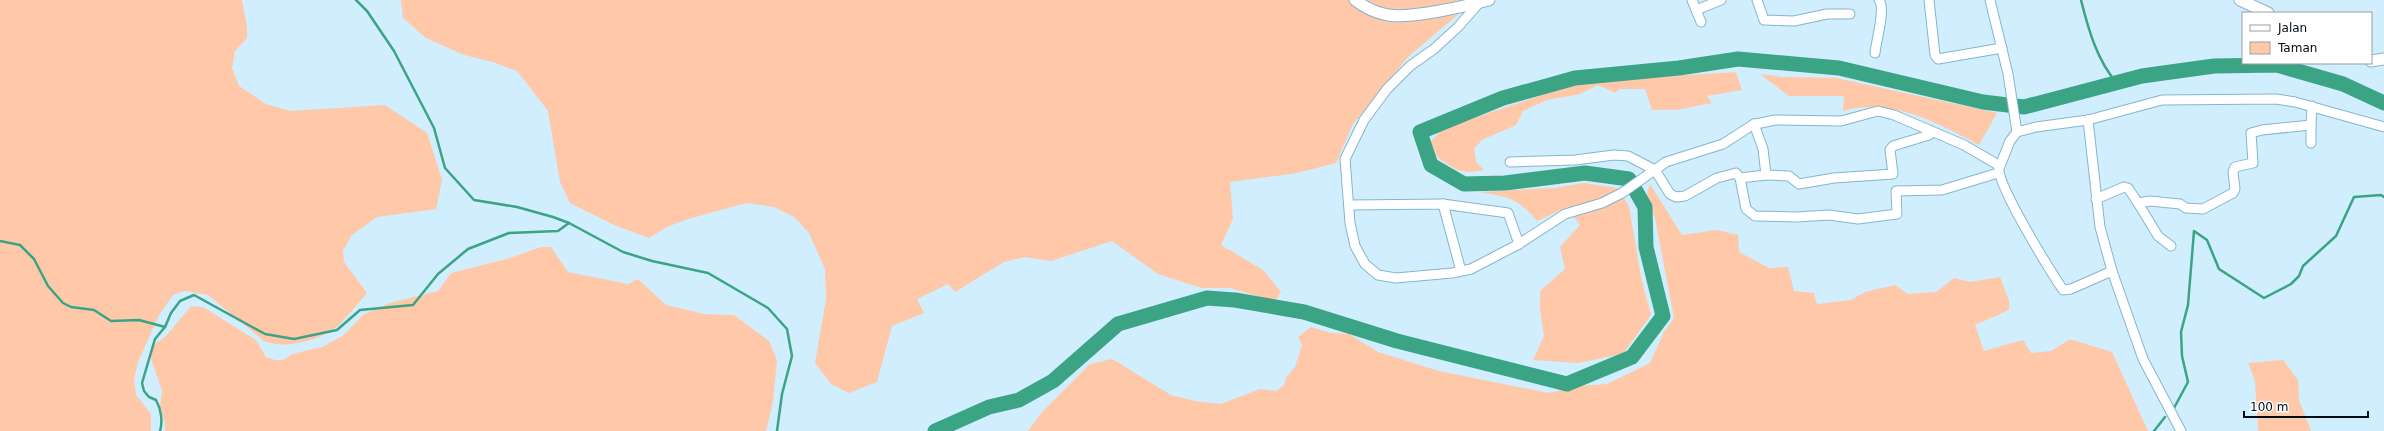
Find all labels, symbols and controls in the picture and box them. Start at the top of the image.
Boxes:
legend [2242,12,2372,64]
text: Jalan [2277,21,2307,35]
text: Taman [2277,41,2317,55]
scale bar [2244,393,2368,419]
text: 100 m [2250,400,2288,414]

